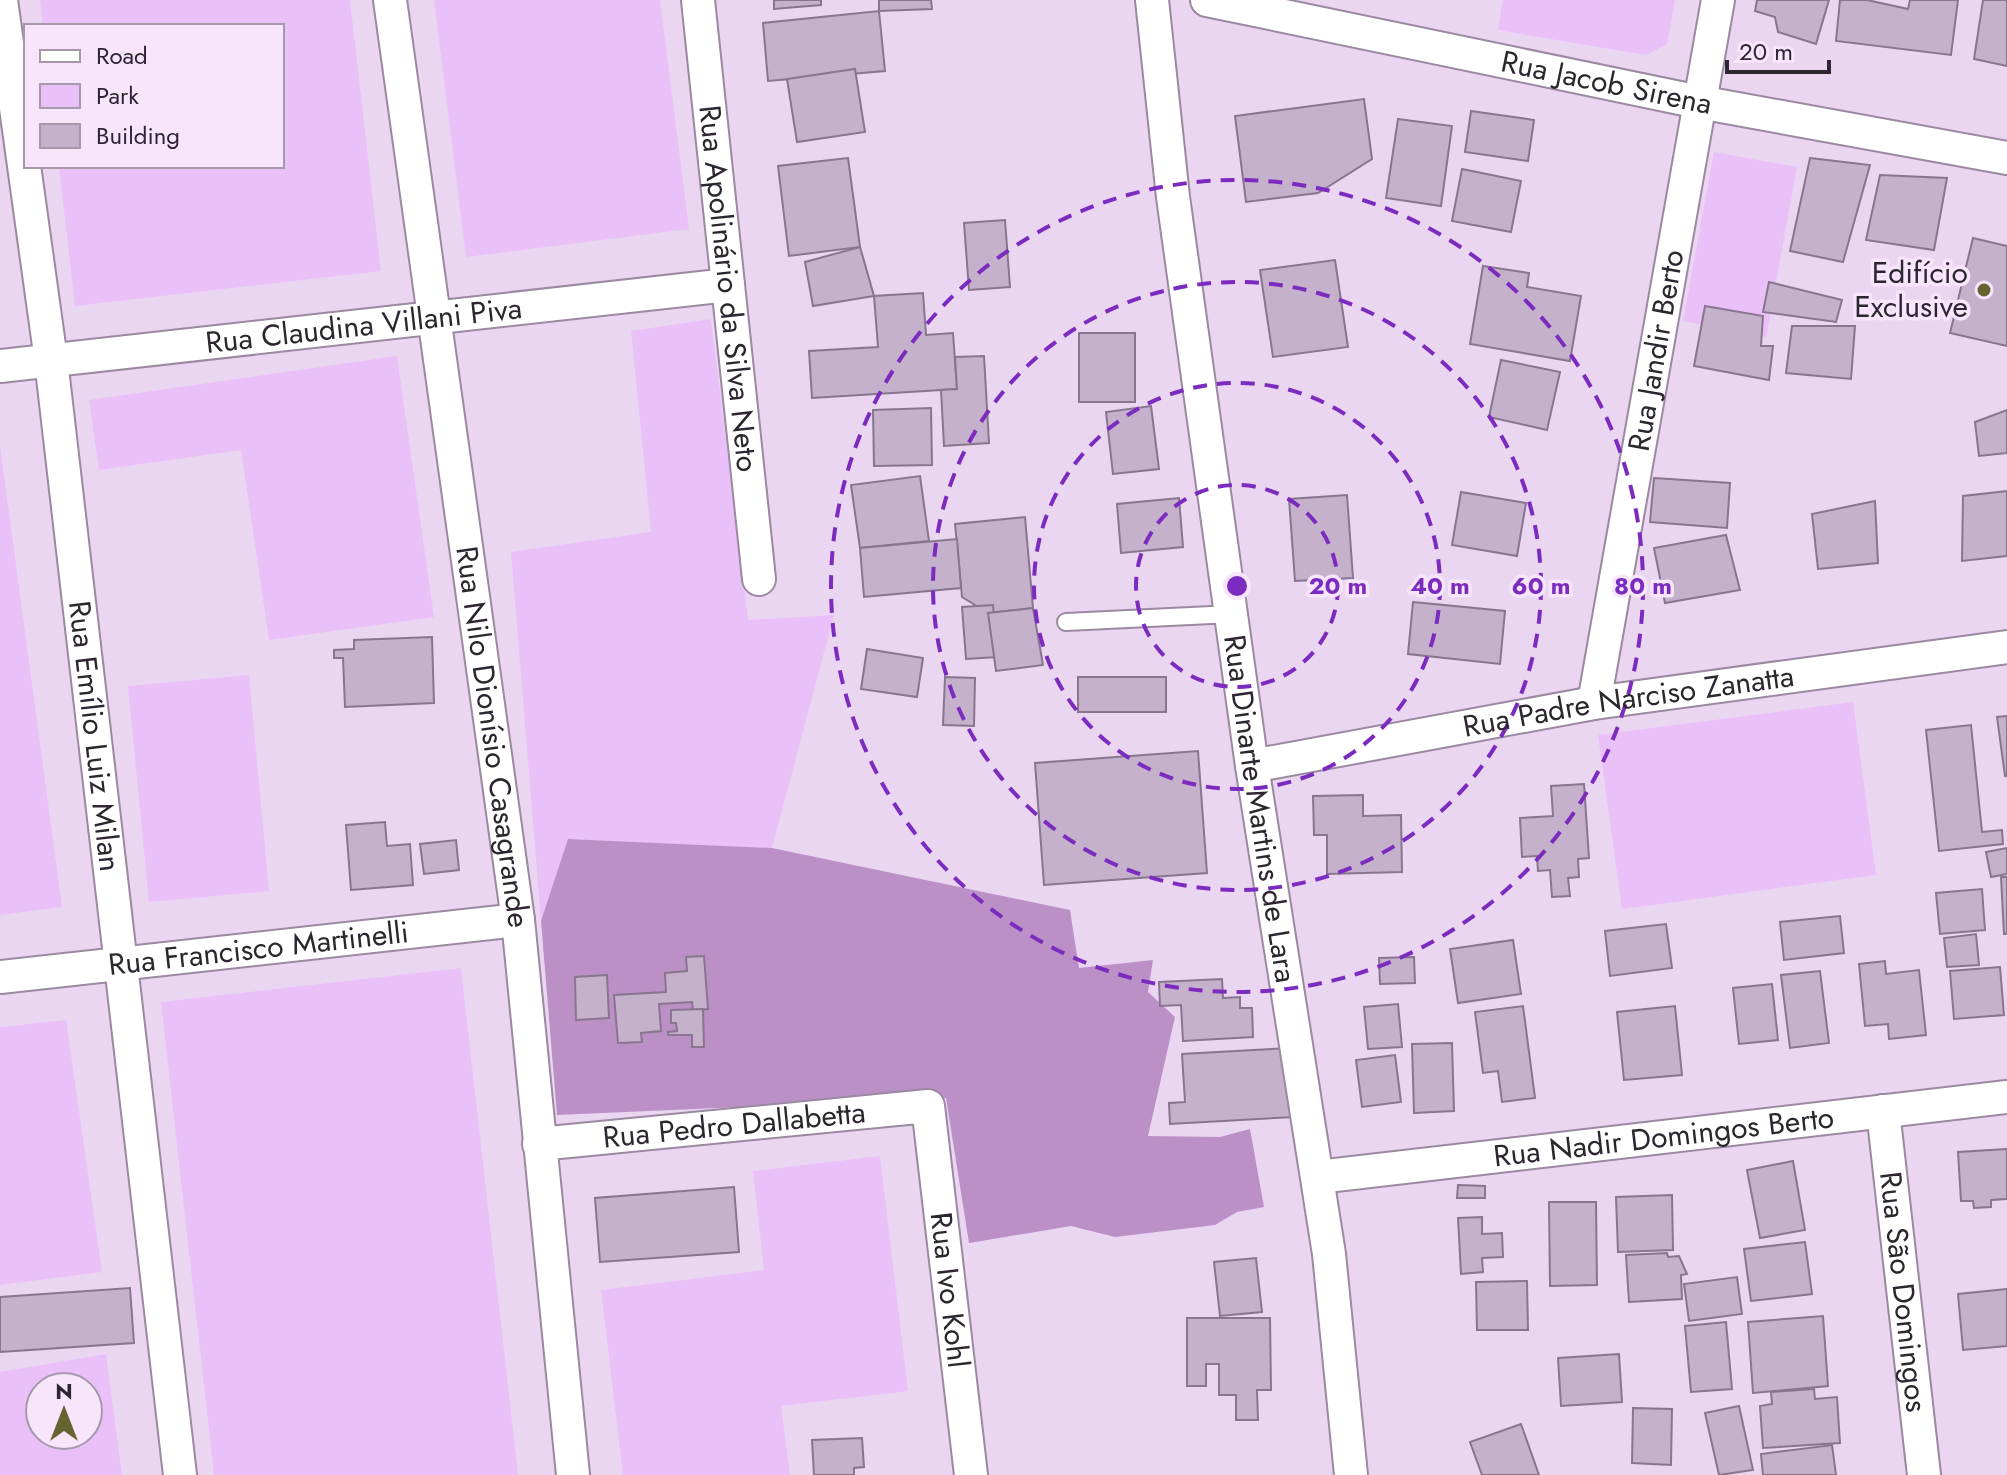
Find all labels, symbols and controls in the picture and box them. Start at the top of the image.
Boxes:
legend [24,24,284,168]
scale bar [1727,24,1829,74]
text: 20 m [1739,34,1793,69]
text: Road [96,38,148,73]
street label: Rua Jacob Sirena [1497,40,1715,125]
text: Park [96,78,139,113]
street label: Rua Apolinário da Silva Neto [688,103,770,474]
text: Building [96,118,180,153]
street label: Rua Jandir Berto [1617,246,1695,454]
place label: Edifício Exclusive [1854,251,1968,328]
marker: Edifício Exclusive [1975,281,1993,299]
street label: Rua Claudina Villani Piva [203,286,524,364]
street label: Rua Nilo Dionísio Casagrande [445,543,541,930]
text: 20 m [1309,568,1367,603]
text: 40 m [1410,568,1470,603]
text: 60 m [1512,568,1570,603]
text: 80 m [1614,568,1672,603]
centre of rings [1223,572,1251,600]
street label: Rua Emílio Luiz Milan [58,598,132,874]
street label: Rua Dinarte Martins de Lara [1213,632,1308,986]
street label: Rua Padre Narciso Zanatta [1459,654,1796,748]
street label: Rua Francisco Martinelli [106,910,411,986]
street label: Rua Pedro Dallabetta [601,1090,867,1159]
street label: Rua Nadir Domingos Berto [1491,1095,1836,1177]
street label: Rua São Domingos [1869,1169,1939,1414]
street label: Rua Ivo Kohl [920,1210,980,1370]
north arrow [24,1371,104,1451]
text: N [55,1375,73,1407]

